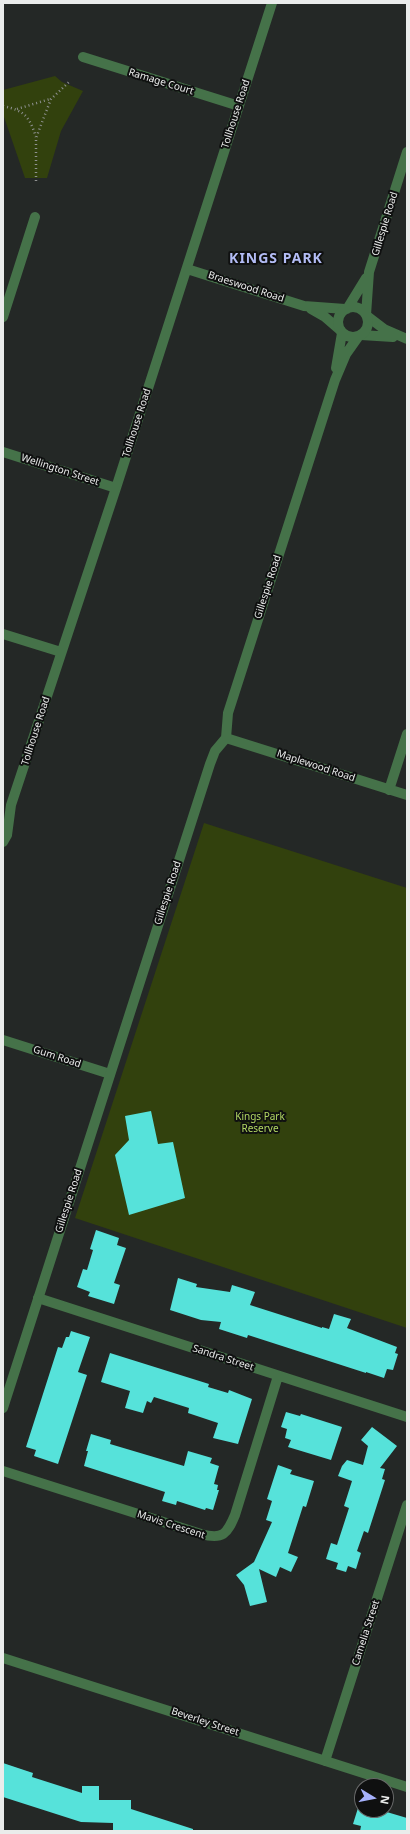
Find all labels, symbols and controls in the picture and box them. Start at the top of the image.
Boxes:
street label: Ramage Court [127,66,195,98]
street label: Tollhouse Road [219,78,253,150]
street label: Gillespie Road [370,190,400,258]
district label: KINGS PARK [229,251,323,267]
street label: Braeswood Road [206,269,286,305]
street label: Tollhouse Road [120,387,154,459]
street label: Wellington Street [20,452,100,488]
street label: Gillespie Road [252,554,284,620]
street label: Tollhouse Road [19,695,53,767]
street label: Maplewood Road [275,748,357,784]
street label: Gillespie Road [152,860,184,926]
street label: Gum Road [32,1044,82,1070]
park label: Kings Park Reserve [235,1111,285,1134]
street label: Gillespie Road [53,1168,85,1234]
street label: Sandra Street [191,1342,255,1374]
street label: Mavis Crescent [136,1508,206,1542]
street label: Camelia Street [350,1599,382,1667]
street label: Beverley Street [170,1705,240,1739]
north arrow [354,1778,394,1818]
text: N [377,1794,393,1806]

